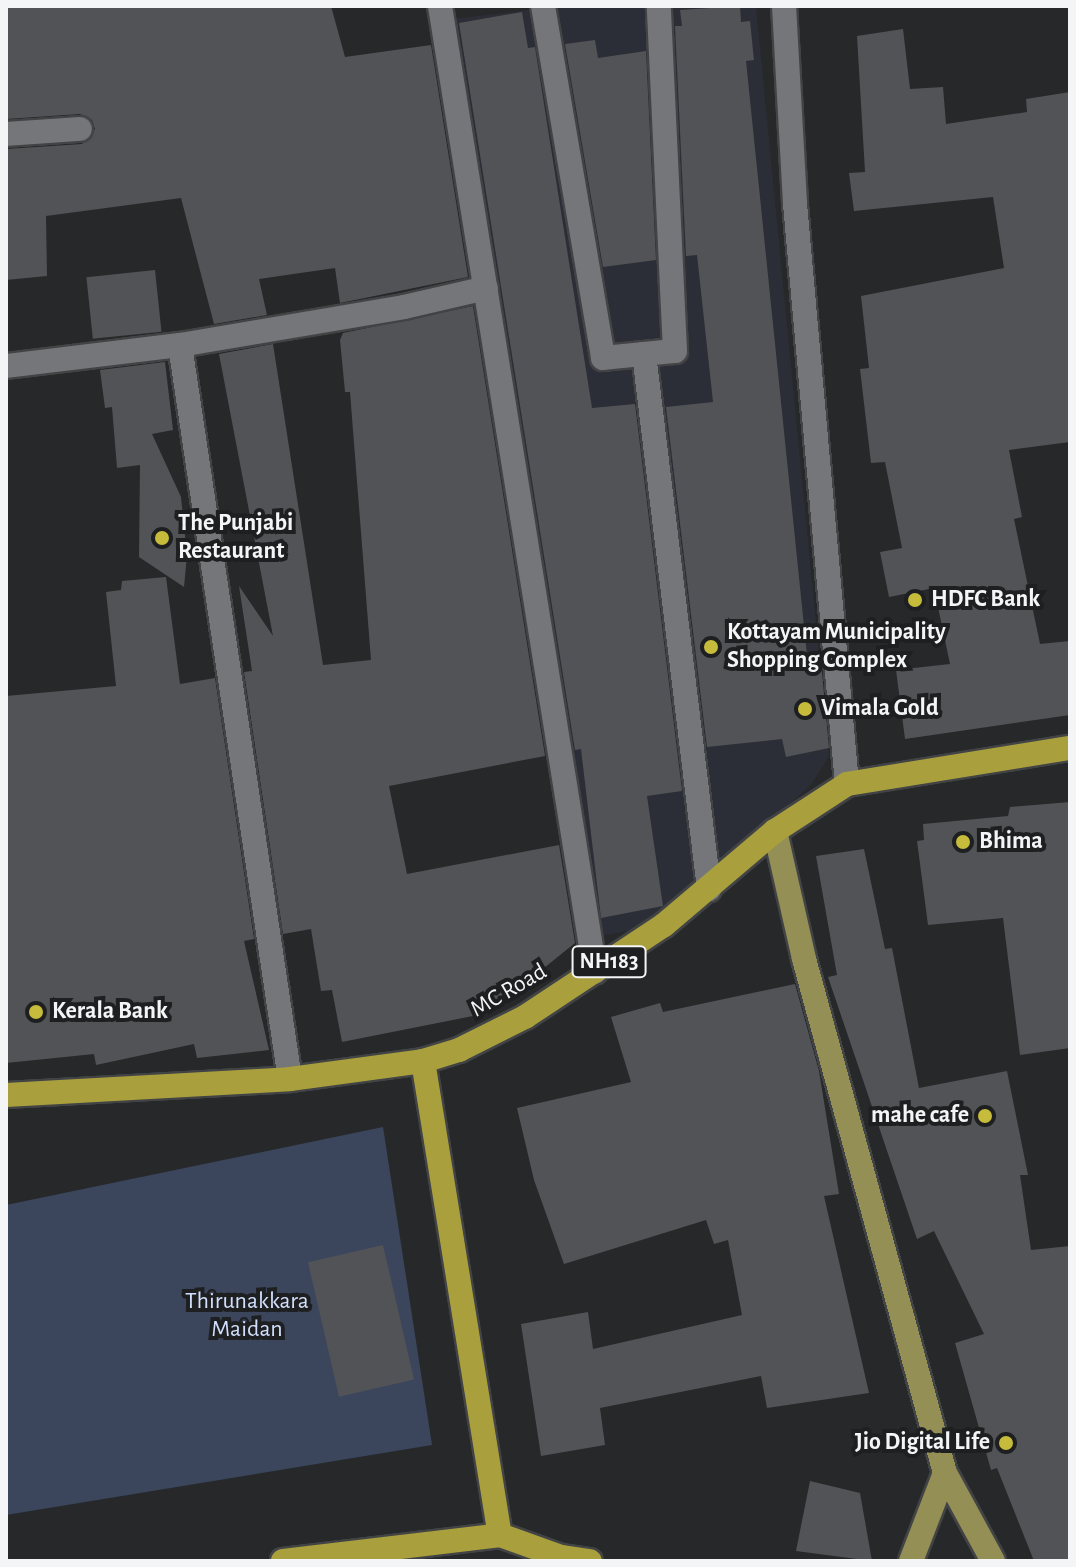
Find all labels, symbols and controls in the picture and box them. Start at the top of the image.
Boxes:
place label: The Punjabi Restaurant [178,510,293,566]
marker: The Punjabi Restaurant [153,529,171,547]
place label: HDFC Bank [931,586,1040,614]
marker: HDFC Bank [906,591,924,609]
place label: Kottayam Municipality Shopping Complex [727,619,946,675]
marker: Kottayam Municipality Shopping Complex [702,638,720,656]
place label: Vimala Gold [821,695,939,723]
marker: Vimala Gold [796,700,814,718]
place label: Bhima [979,828,1043,856]
marker: Bhima [954,833,972,851]
road number: NH183 [571,944,647,980]
street label: MC Road [466,958,552,1024]
place label: Kerala Bank [52,998,168,1026]
marker: Kerala Bank [27,1003,45,1021]
place label: mahe cafe [871,1102,969,1130]
marker: mahe cafe [976,1107,994,1125]
park label: Thirunakkara Maidan [185,1288,309,1344]
place label: Jio Digital Life [855,1429,990,1457]
marker: Jio Digital Life [997,1434,1015,1452]

